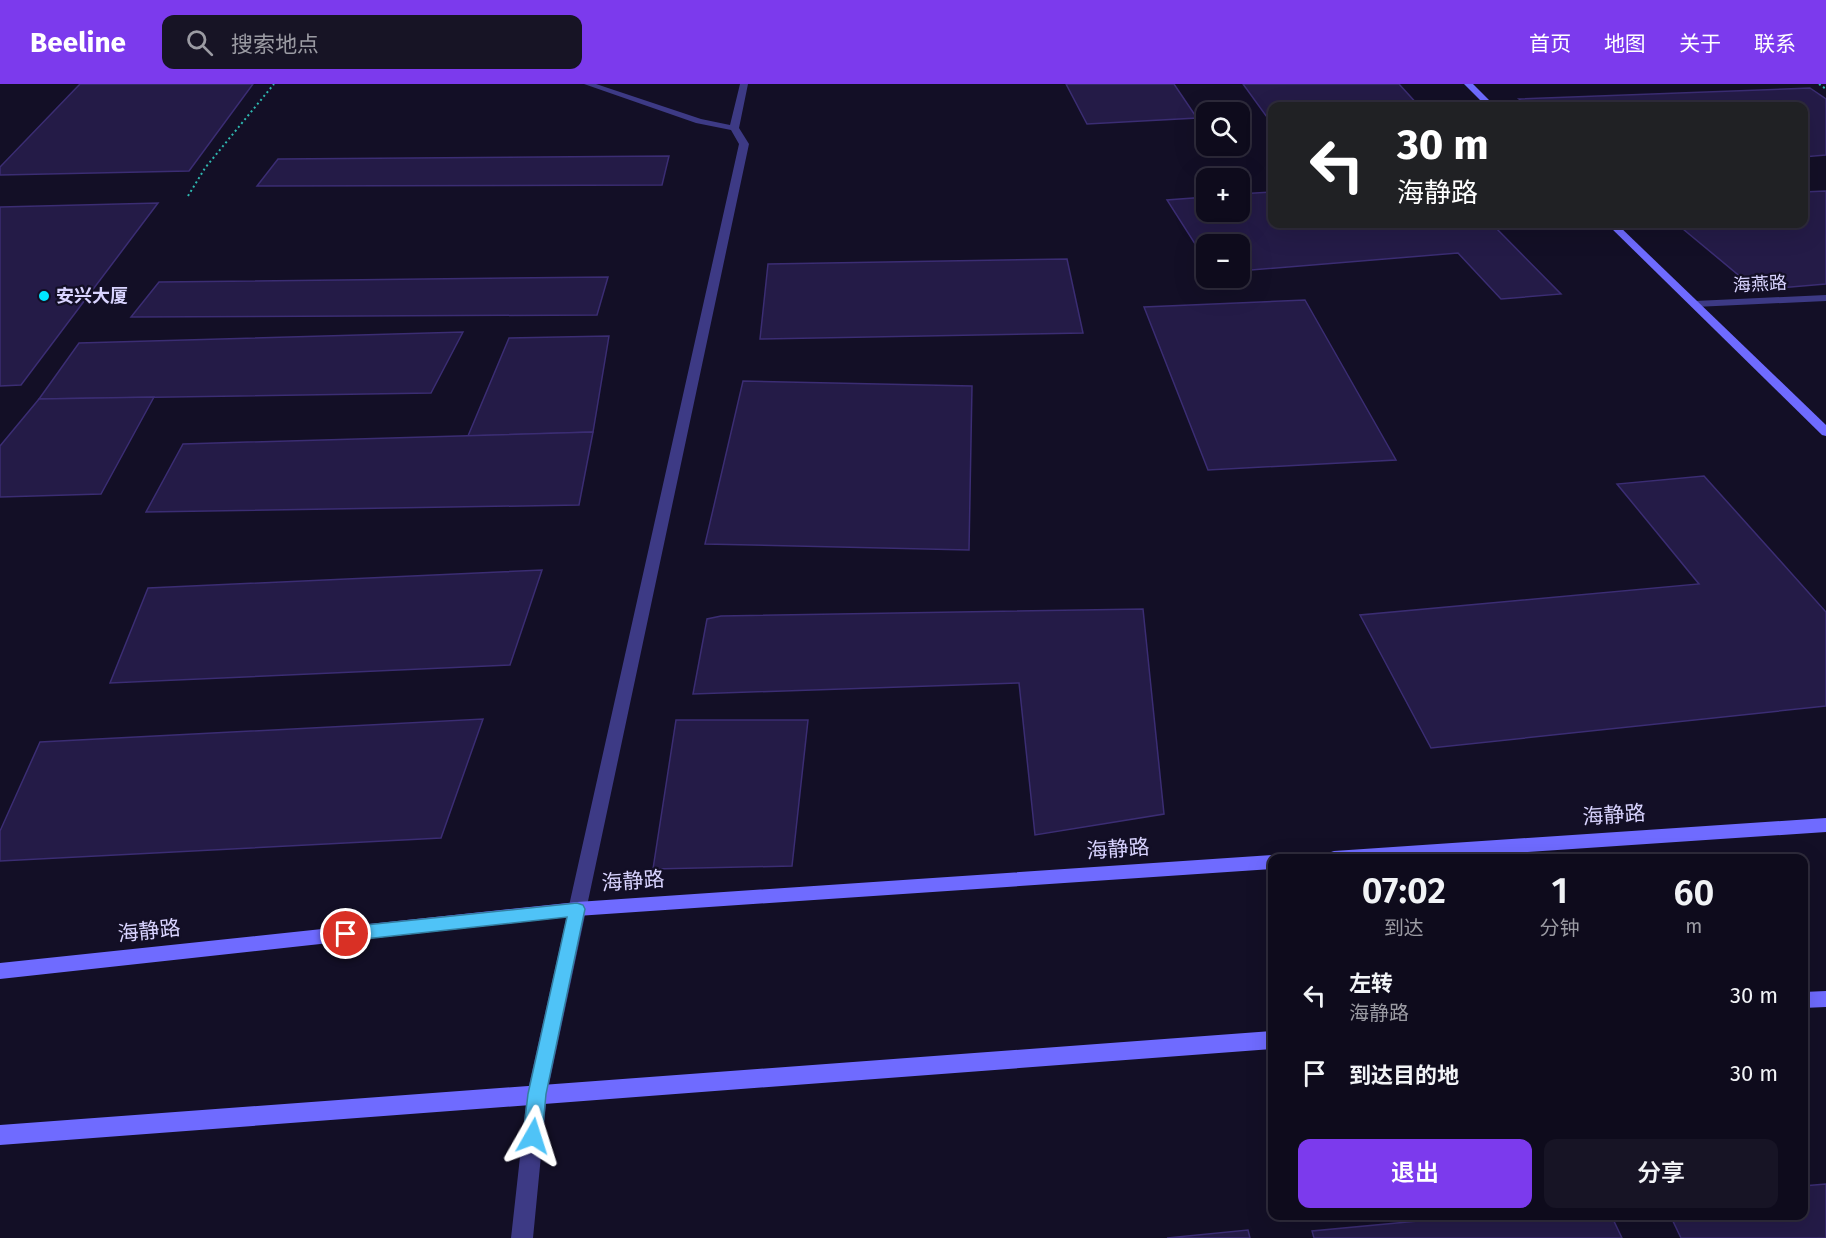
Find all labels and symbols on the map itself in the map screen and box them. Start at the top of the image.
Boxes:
street label: 海燕路 [1732,272,1788,296]
place label: 安兴大厦 [56,285,128,307]
marker: 安兴大厦 [37,289,51,303]
street label: 海静路 [1582,800,1646,830]
street label: 海静路 [1086,834,1150,864]
street label: 海静路 [601,866,665,896]
pin [320,908,371,959]
street label: 海静路 [116,915,182,947]
position arrow [501,1104,565,1168]

